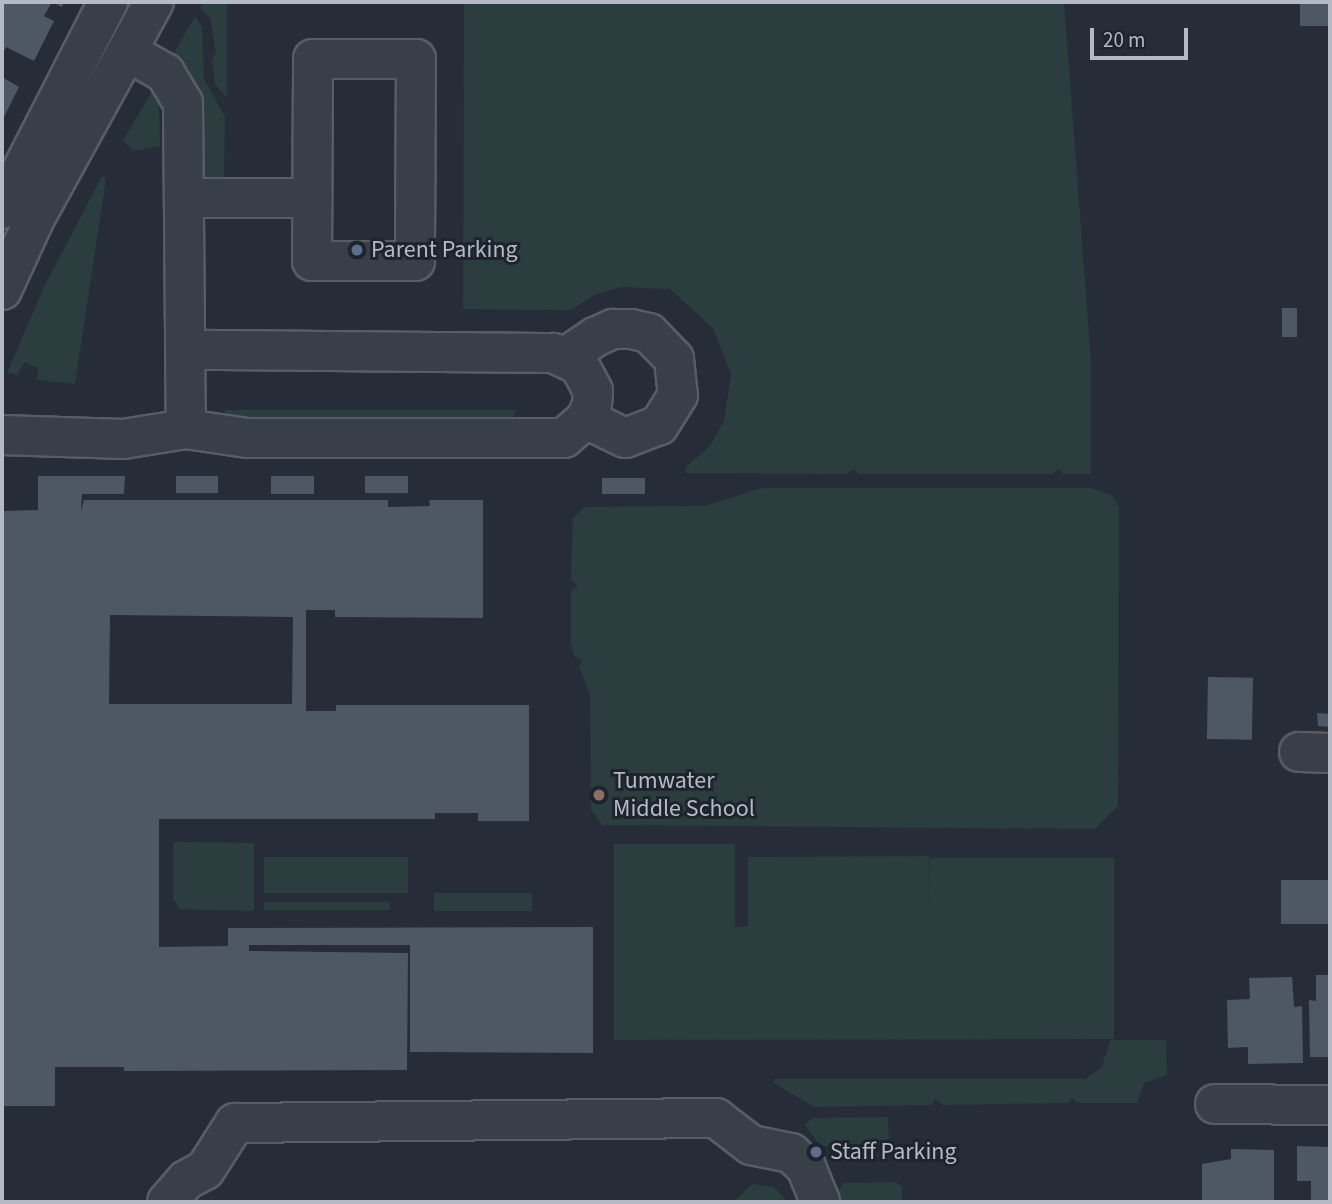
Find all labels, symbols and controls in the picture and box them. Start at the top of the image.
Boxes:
scale bar [1094,14,1192,58]
text: 20 m [1103,25,1145,55]
place label: Parent Parking [371,236,518,264]
marker: Parent Parking [349,242,365,258]
place label: Tumwater Middle School [613,767,755,823]
marker: Tumwater Middle School [591,787,607,803]
place label: Staff Parking [830,1138,957,1166]
marker: Staff Parking [808,1144,824,1160]

